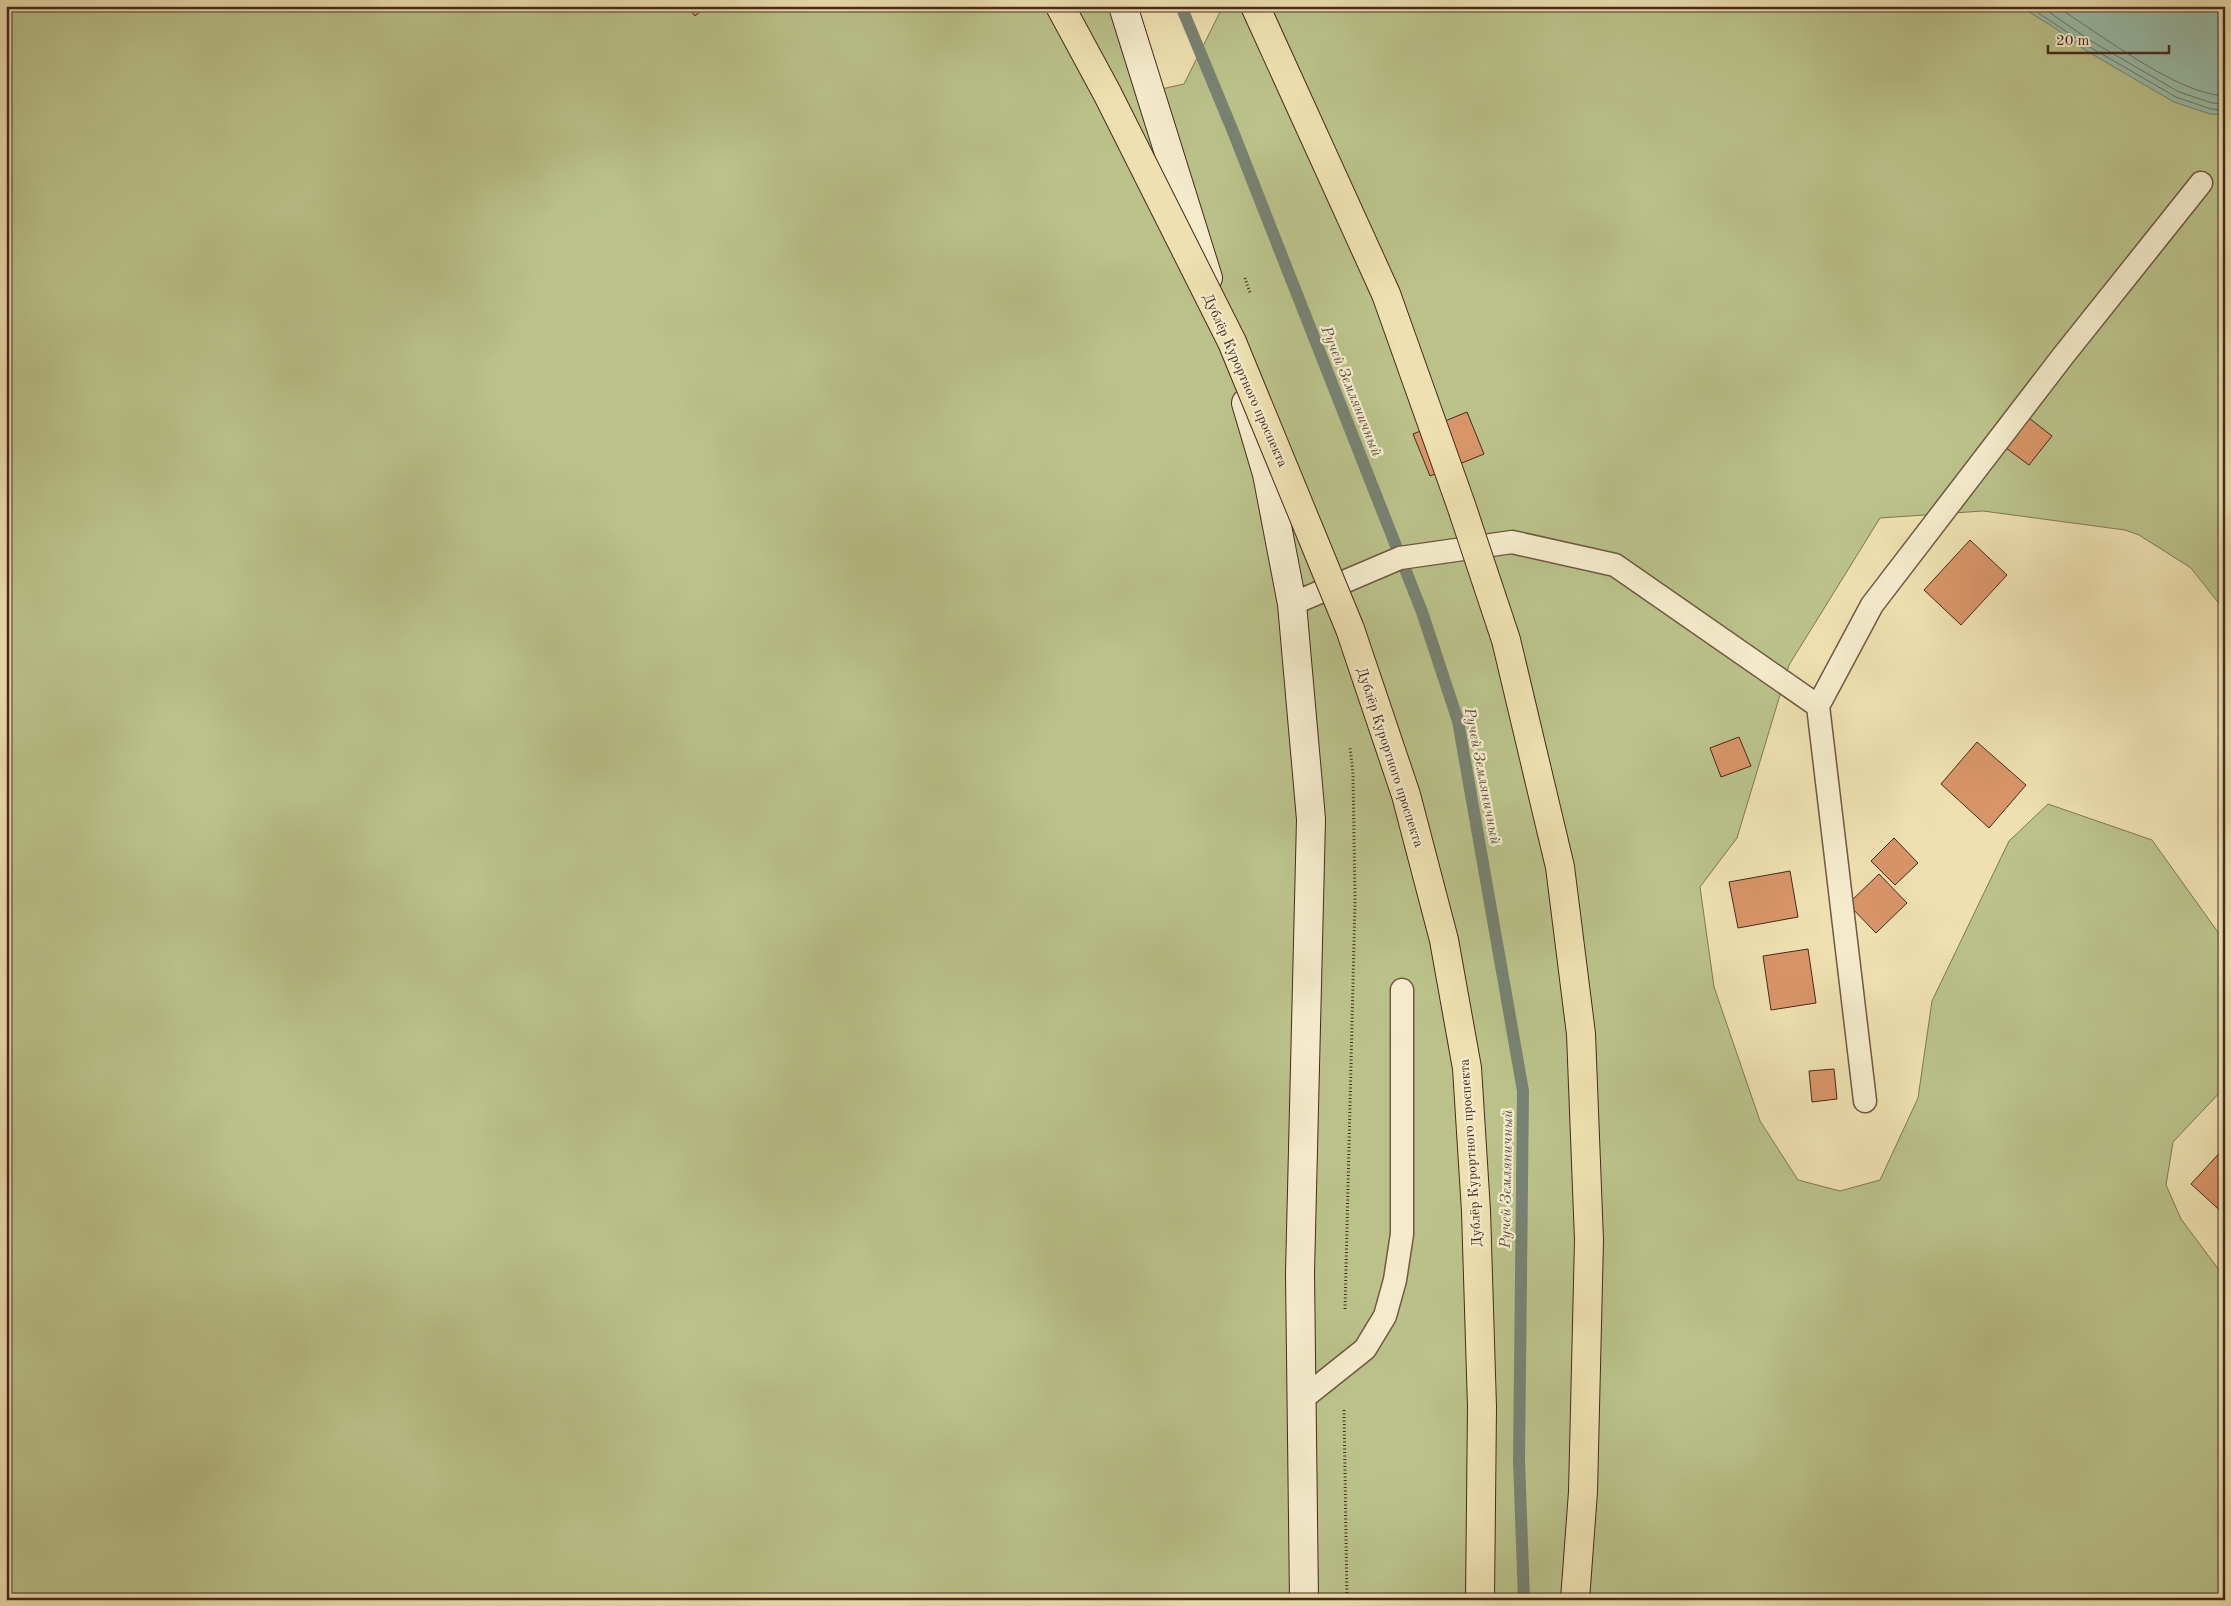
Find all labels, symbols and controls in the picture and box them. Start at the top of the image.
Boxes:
scale bar [2048,22,2170,54]
text: 20 m [2056,34,2090,49]
street label: Дублёр Курортного проспекта [1200,291,1290,469]
water label: Ручей Земляничный [1317,323,1385,459]
street label: Дублёр Курортного проспекта [1354,665,1426,849]
water label: Ручей Земляничный [1461,705,1503,846]
street label: Дублёр Курортного проспекта [1457,1058,1485,1247]
water label: Ручей Земляничный [1498,1109,1516,1250]

